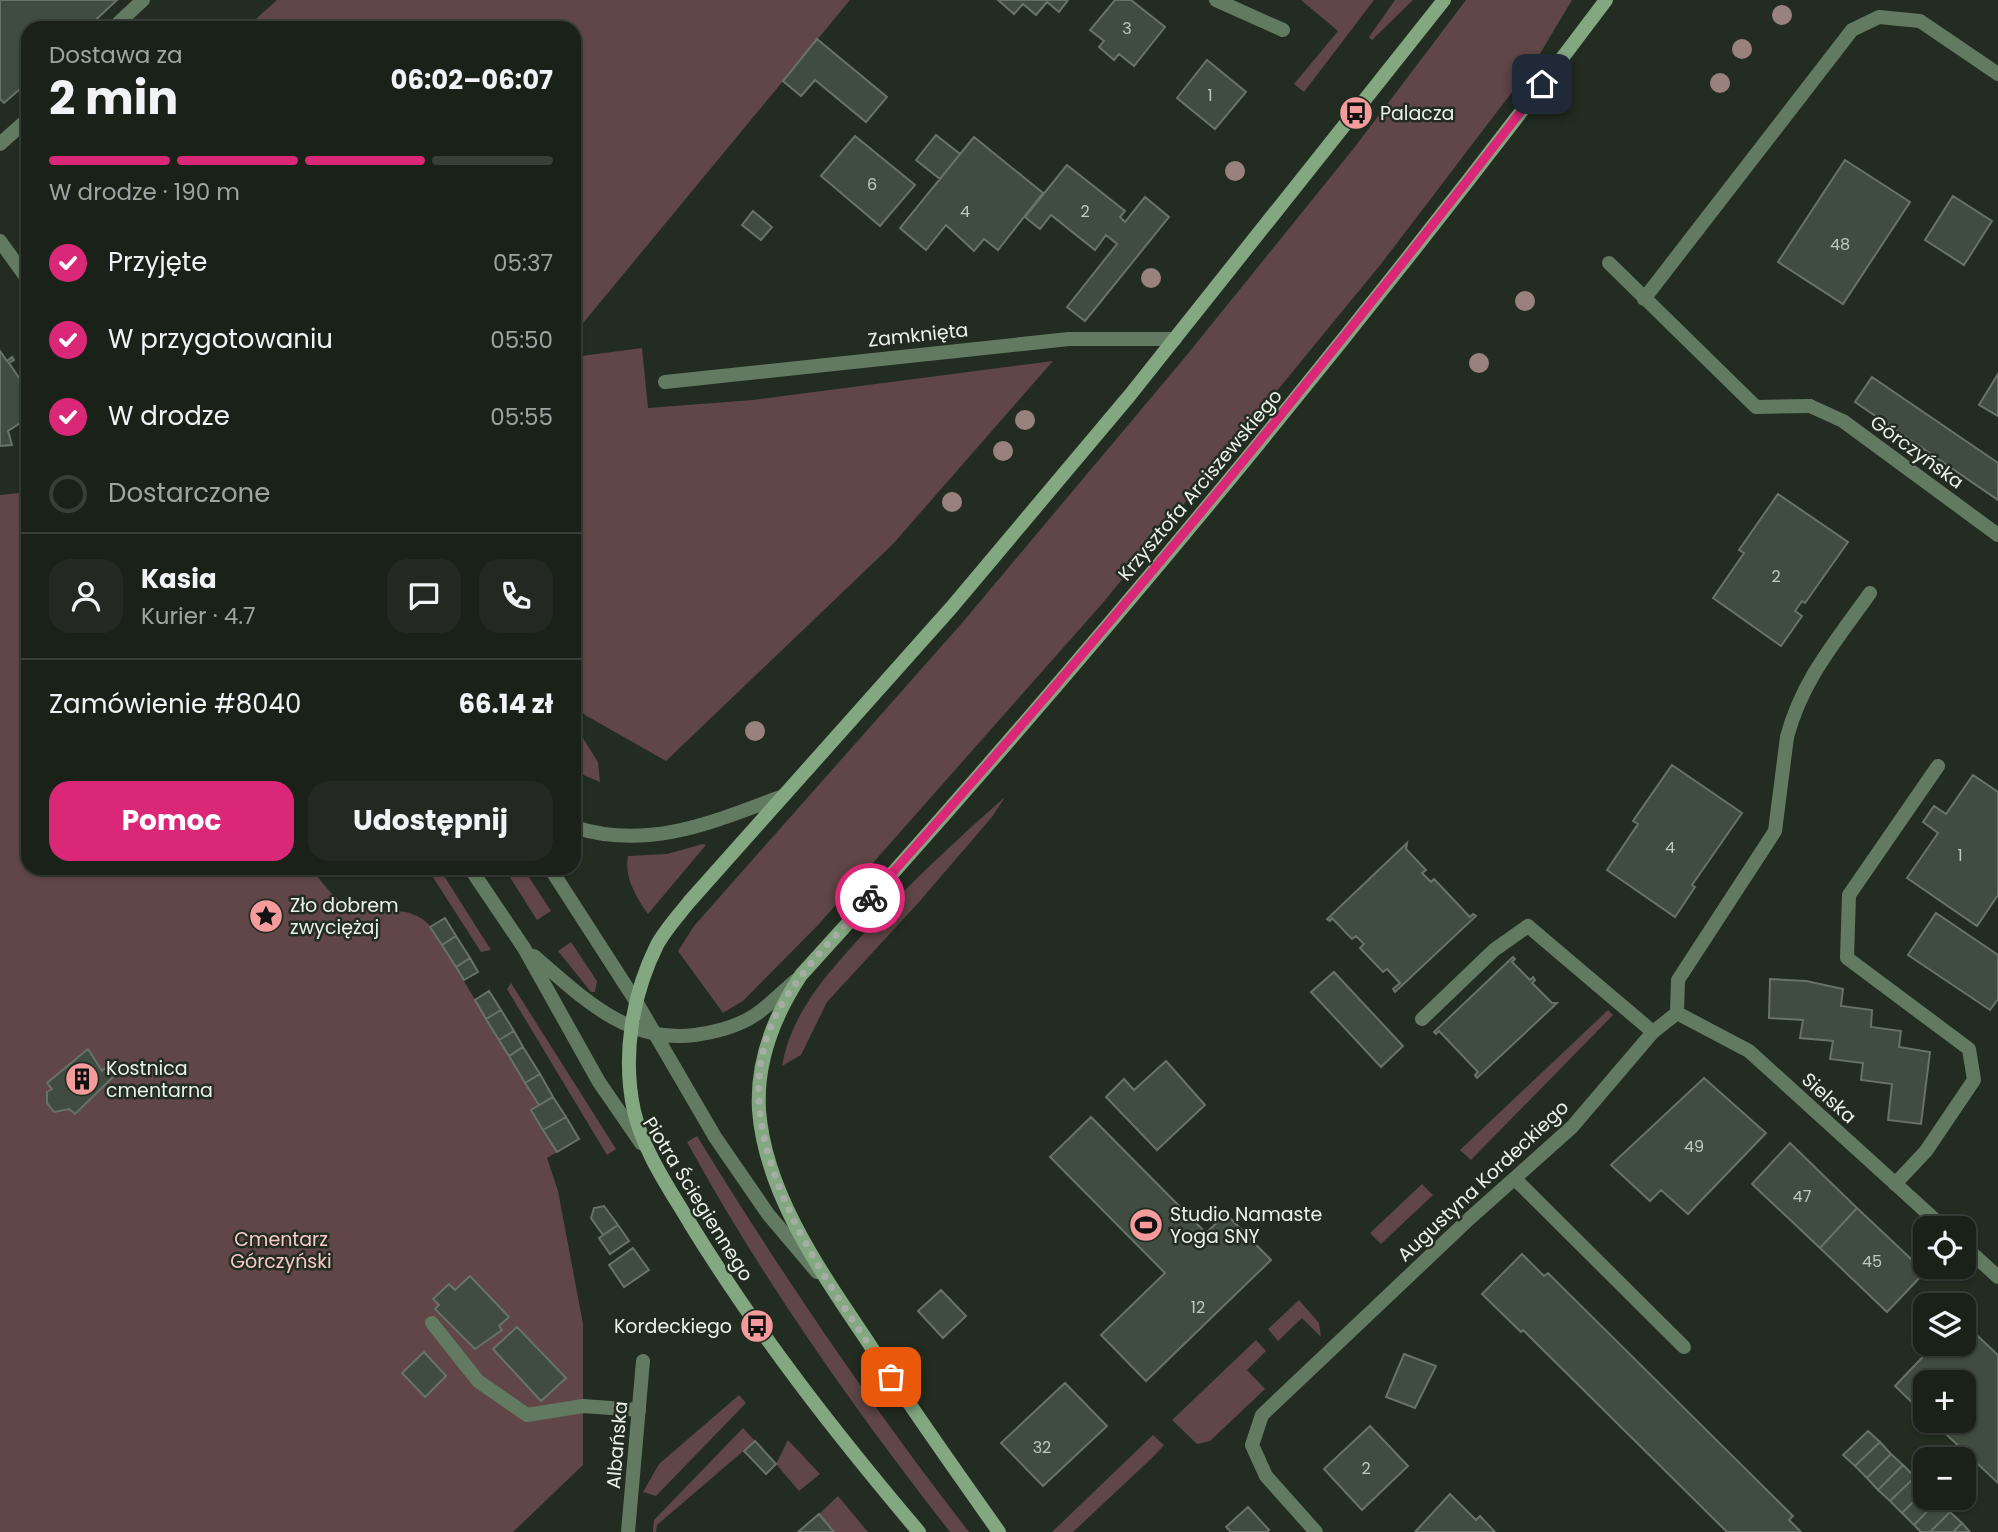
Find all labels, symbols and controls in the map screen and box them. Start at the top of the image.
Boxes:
house number: 3 [1122,17,1132,40]
text: Dostawa za [49,39,182,71]
pin [1512,54,1572,114]
text: 06:02–06:07 [390,62,553,98]
icon: home [1523,65,1561,103]
text: 2 min [49,66,178,130]
house number: 1 [1207,84,1213,107]
bus stop icon: Palacza [1337,94,1375,132]
place label: Palacza [1380,100,1454,127]
house number: 6 [867,173,877,196]
text: W drodze · 190 m [49,176,240,208]
house number: 4 [960,200,970,223]
house number: 2 [1080,200,1090,223]
house number: 48 [1830,233,1850,256]
icon: check [49,244,87,282]
text: Przyjęte [108,244,207,280]
text: 05:37 [493,247,553,279]
street label: Zamknięta [866,316,970,354]
icon: check [49,321,87,359]
text: W przygotowaniu [108,321,333,357]
text: 05:50 [490,324,553,356]
street label: Krzysztofa Arciszewskiego [1112,383,1288,587]
icon: check [49,398,87,436]
text: W drodze [108,398,230,434]
text: 05:55 [490,401,553,433]
street label: Górczyńska [1865,409,1969,495]
text: Dostarczone [108,475,270,511]
button: person [49,559,123,633]
button: chat [387,559,461,633]
button: phone [479,559,553,633]
text: Kasia [141,561,217,597]
house number: 2 [1771,565,1781,588]
text: Kurier · 4.7 [141,600,256,632]
text: Zamówienie #8040 [49,686,301,722]
text: 66.14 zł [458,686,553,722]
button: Pomoc [49,781,294,861]
button: Udostępnij [308,781,553,861]
house number: 4 [1665,836,1675,859]
house number: 1 [1957,844,1963,867]
courier [835,863,905,933]
icon: bike [851,879,889,917]
place label: Zło dobrem zwyciężaj [290,892,399,941]
place icon: Zło dobrem zwyciężaj [247,897,285,935]
place label: Kostnica cmentarna [106,1055,213,1104]
building icon: Kostnica cmentarna [63,1060,101,1098]
street label: Sielska [1796,1066,1862,1130]
street label: Augustyna Kordeckiego [1391,1094,1575,1268]
street label: Piotra Ściegiennego [636,1112,760,1286]
house number: 49 [1684,1135,1704,1158]
house number: 47 [1793,1185,1812,1208]
place label: Studio Namaste Yoga SNY [1170,1201,1322,1250]
sports icon: Studio Namaste Yoga SNY [1127,1206,1165,1244]
map controls [1913,1216,1976,1510]
button: locate [1913,1216,1976,1279]
park label: Cmentarz Górczyński [230,1226,332,1275]
house number: 45 [1862,1250,1882,1273]
button: layers [1913,1293,1976,1356]
house number: 12 [1191,1296,1205,1319]
bus stop icon: Kordeckiego [738,1307,776,1345]
place label: Kordeckiego [614,1313,732,1340]
pin [861,1347,921,1407]
icon: bag [872,1358,910,1396]
button: + [1913,1370,1976,1433]
street label: Albańska [600,1400,634,1490]
house number: 32 [1033,1436,1051,1459]
button: − [1913,1447,1976,1510]
house number: 2 [1361,1457,1371,1480]

